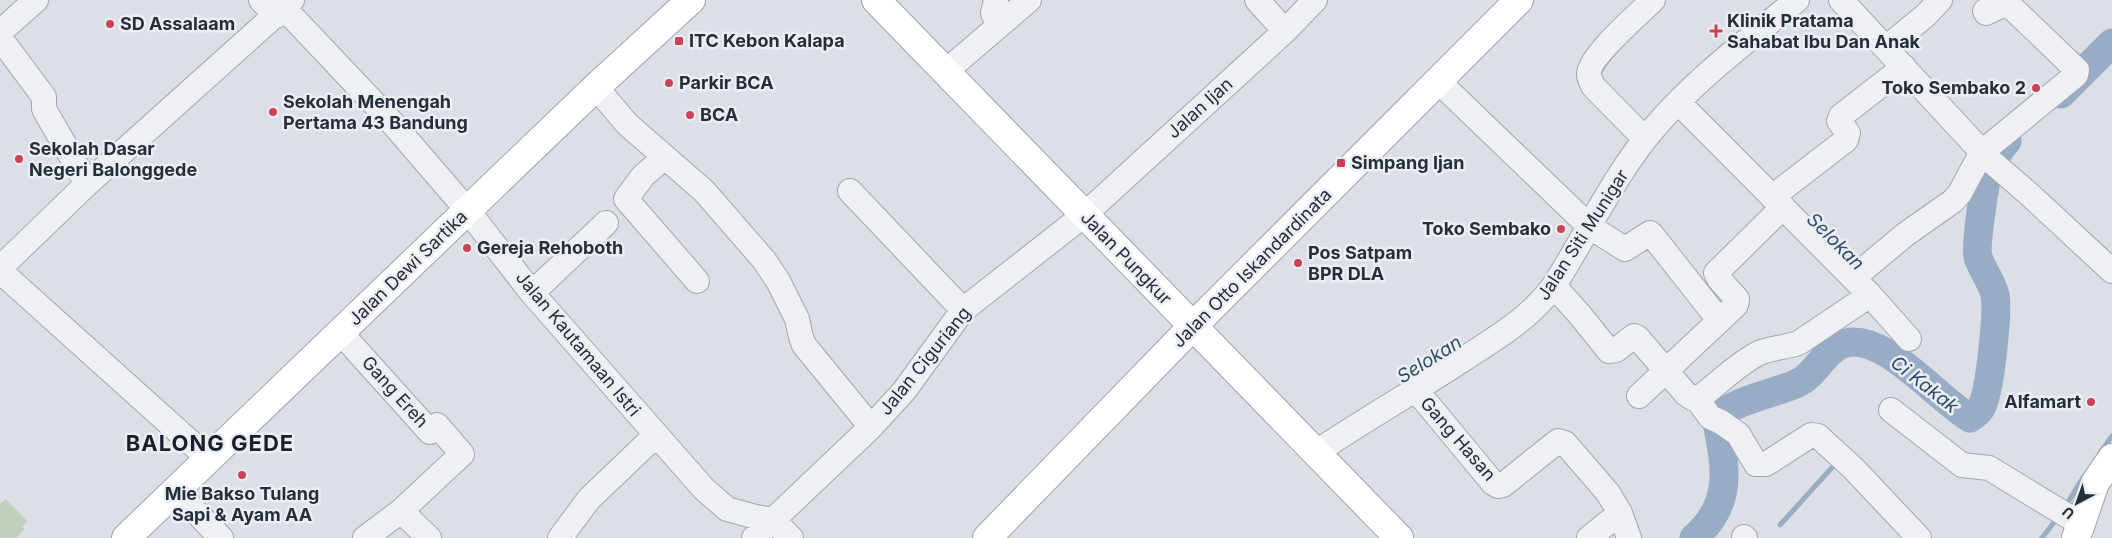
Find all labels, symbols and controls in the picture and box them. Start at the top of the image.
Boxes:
place label: Klinik Pratama Sahabat Ibu Dan Anak [1727,10,1921,52]
place label: SD Assalaam [120,13,235,34]
marker: SD Assalaam [104,18,116,30]
marker: Klinik Pratama Sahabat Ibu Dan Anak [1709,24,1723,38]
place label: ITC Kebon Kalapa [689,30,845,51]
marker: ITC Kebon Kalapa [673,35,685,47]
place label: Parkir BCA [679,72,774,93]
street label: Jalan Ijan [1163,73,1237,142]
marker: Parkir BCA [663,77,675,89]
place label: Toko Sembako 2 [1881,77,2026,98]
marker: Toko Sembako 2 [2030,82,2042,94]
place label: Sekolah Menengah Pertama 43 Bandung [283,91,468,133]
place label: BCA [700,104,738,125]
marker: Sekolah Menengah Pertama 43 Bandung [267,106,279,118]
marker: BCA [684,109,696,121]
place label: Sekolah Dasar Negeri Balonggede [29,138,197,180]
place label: Simpang Ijan [1351,152,1465,173]
marker: Sekolah Dasar Negeri Balonggede [13,153,25,165]
marker: Simpang Ijan [1335,157,1347,169]
street label: Jalan Siti Munigar [1532,165,1633,304]
street label: Jalan Otto Iskandardinata [1168,184,1335,351]
street label: Jalan Dewi Sartika [344,206,471,330]
street label: Jalan Pungkur [1077,207,1176,309]
water label: Selokan [1802,208,1869,275]
place label: Toko Sembako [1422,218,1551,239]
marker: Toko Sembako [1555,223,1567,235]
place label: Gereja Rehoboth [477,237,623,258]
marker: Gereja Rehoboth [461,242,473,254]
place label: Pos Satpam BPR DLA [1308,242,1412,284]
marker: Pos Satpam BPR DLA [1292,257,1304,269]
street label: Jalan Kautamaan Istri [512,267,645,420]
street label: Jalan Ciguriang [875,302,975,419]
water label: Selokan [1393,331,1466,388]
water label: Ci Kakak [1886,351,1964,418]
street label: Gang Ereh [358,352,433,432]
place label: Alfamart [2004,391,2081,412]
street label: Gang Hasan [1416,393,1500,485]
marker: Alfamart [2085,396,2097,408]
district label: BALONG GEDE [126,430,294,456]
marker: Mie Bakso Tulang Sapi & Ayam AA [236,469,248,481]
north arrow [2052,478,2102,528]
place label: Mie Bakso Tulang Sapi & Ayam AA [165,483,319,525]
text: U [2059,503,2078,523]

